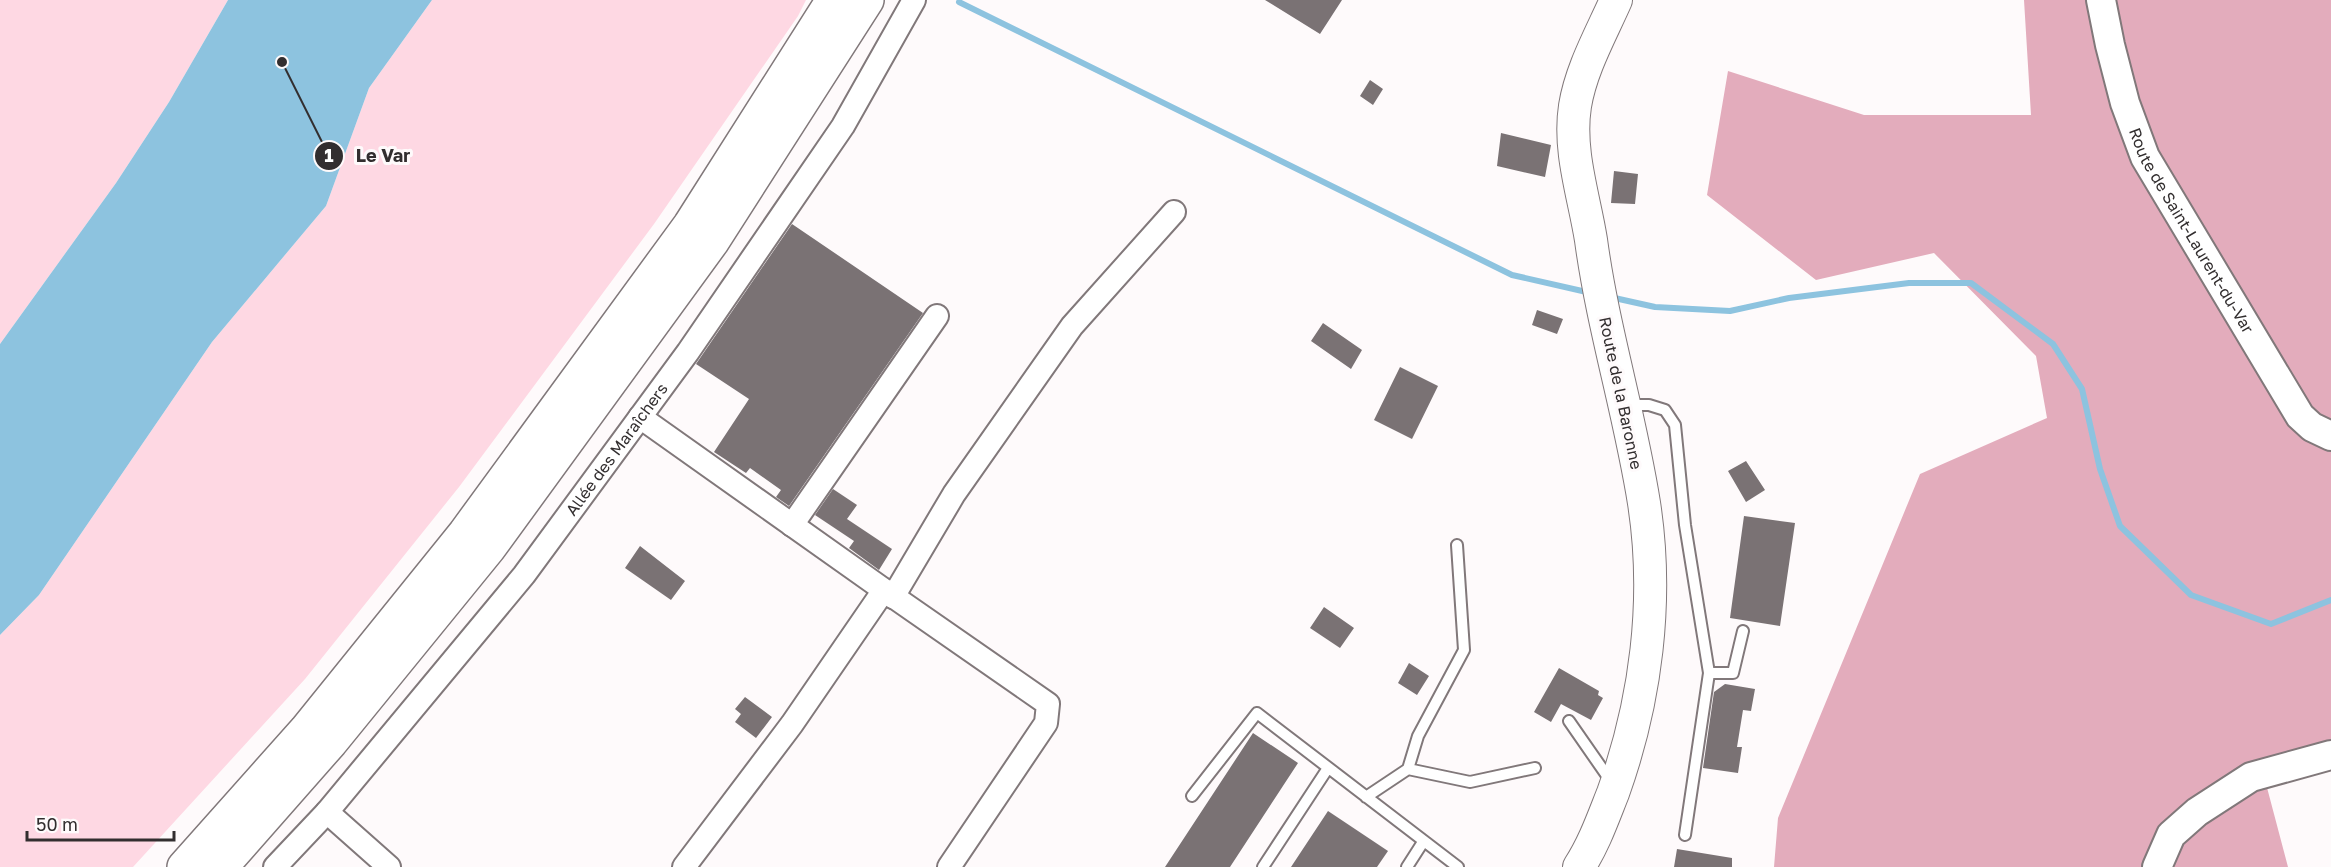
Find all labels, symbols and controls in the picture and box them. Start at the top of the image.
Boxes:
street label: Route de Saint-Laurent-du-Var [2125,125,2258,337]
callout: Le Var [314,138,423,174]
text: 1 [324,144,334,166]
text: Le Var [356,144,410,166]
street label: Route de la Baronne [1595,315,1647,471]
street label: Allée des Maraîchers [561,379,672,519]
scale bar [27,804,174,842]
text: 50 m [36,813,78,835]

